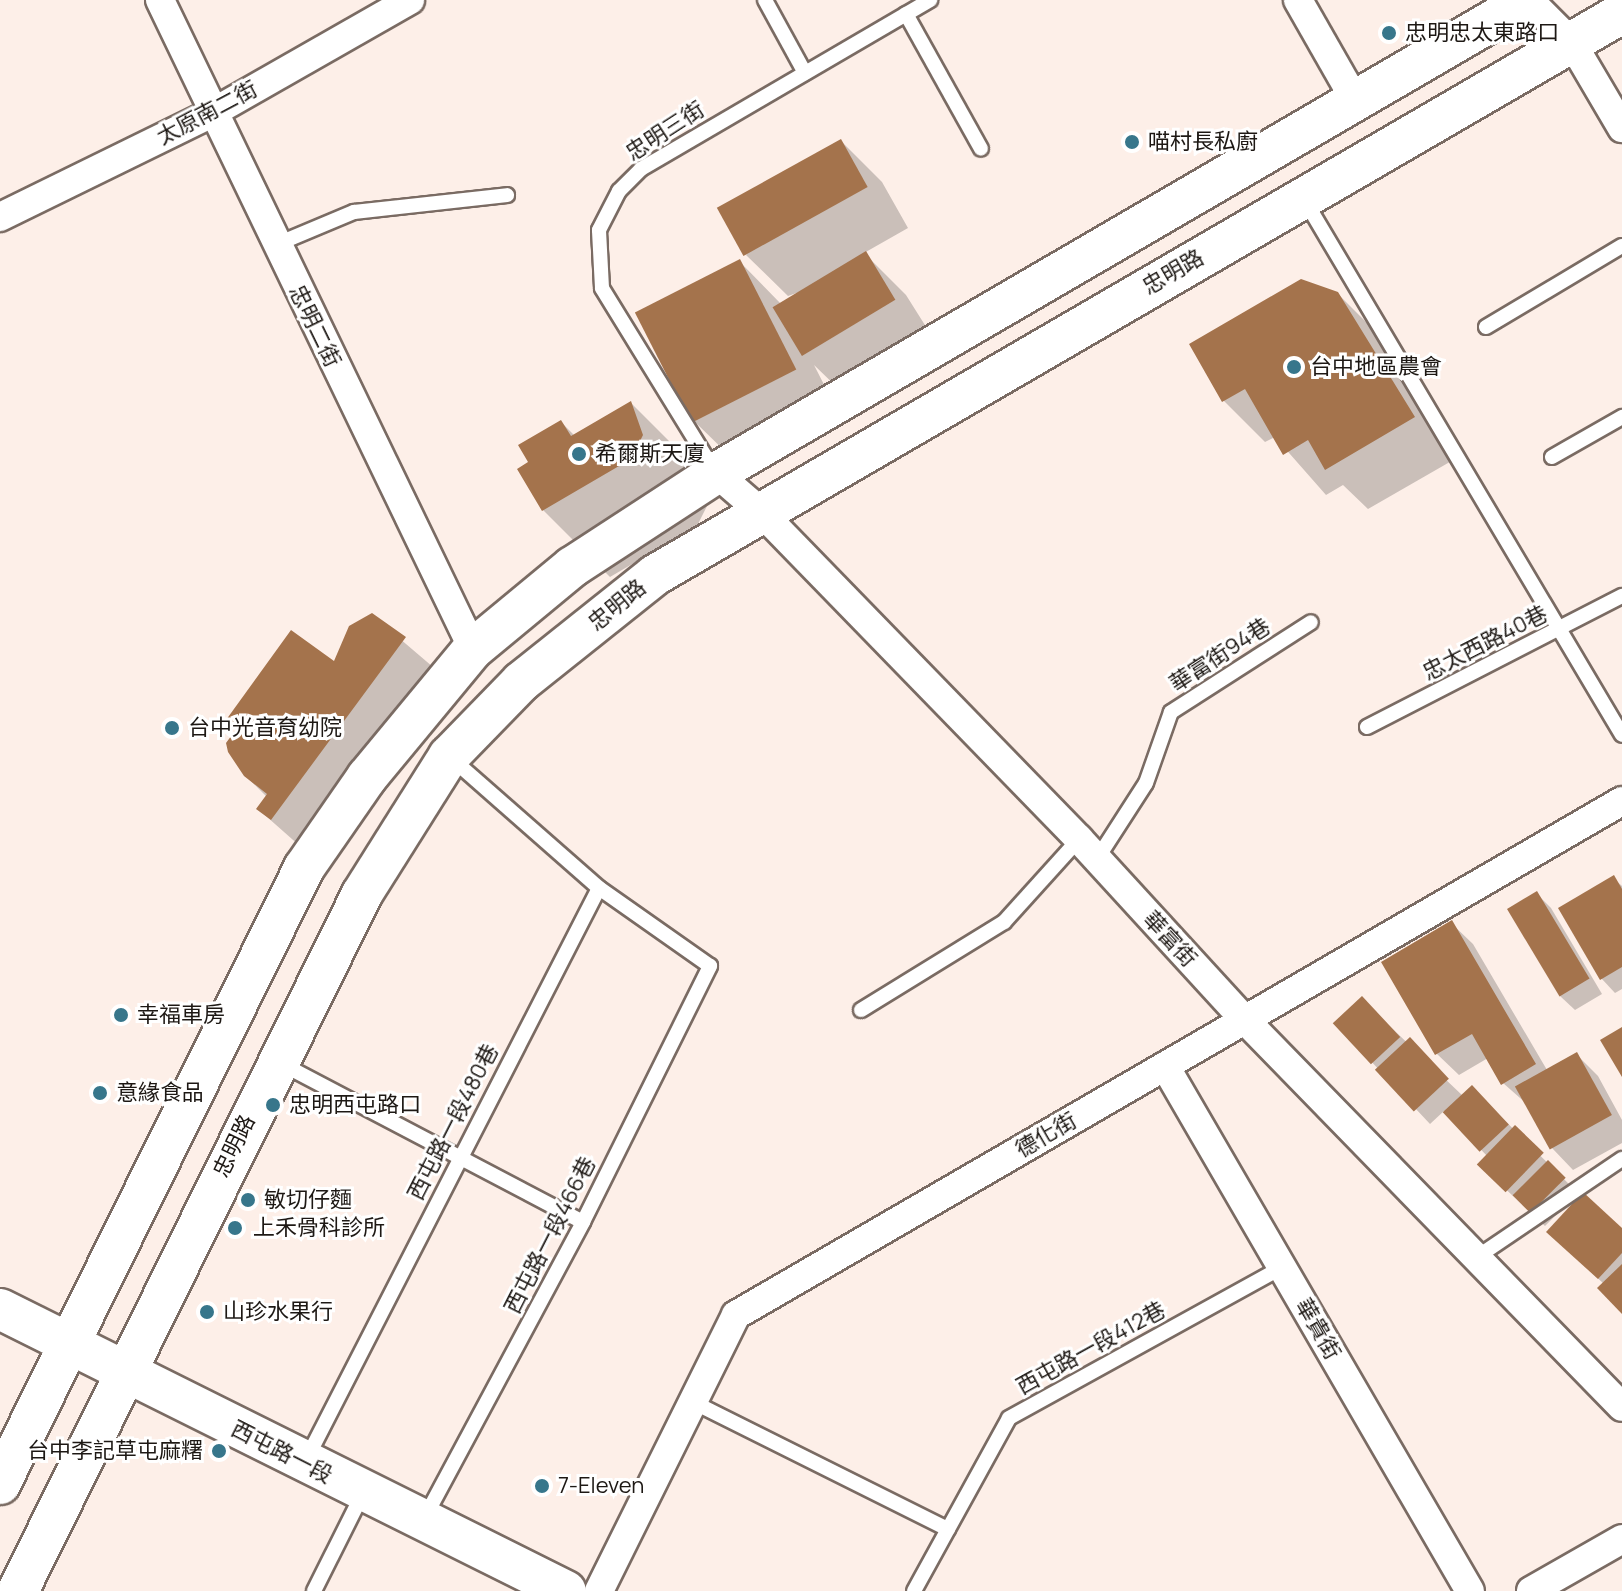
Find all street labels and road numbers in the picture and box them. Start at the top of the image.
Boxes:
street label: 太原南二街 [152,76,262,150]
street label: 忠明三街 [621,96,709,166]
street label: 忠明路 [1138,244,1208,300]
street label: 忠明二街 [284,281,346,371]
street label: 忠明路 [583,574,651,636]
street label: 忠太西路40巷 [1418,600,1552,686]
street label: 華富街94巷 [1165,613,1275,697]
street label: 華富街 [1138,906,1202,972]
street label: 西屯路一段480巷 [402,1040,504,1204]
street label: 德化街 [1011,1107,1081,1163]
street label: 忠明路 [208,1111,260,1181]
street label: 西屯路一段466巷 [499,1152,601,1318]
street label: 華貴街 [1290,1294,1346,1364]
street label: 西屯路一段412巷 [1012,1296,1170,1400]
street label: 西屯路一段 [227,1415,337,1489]

